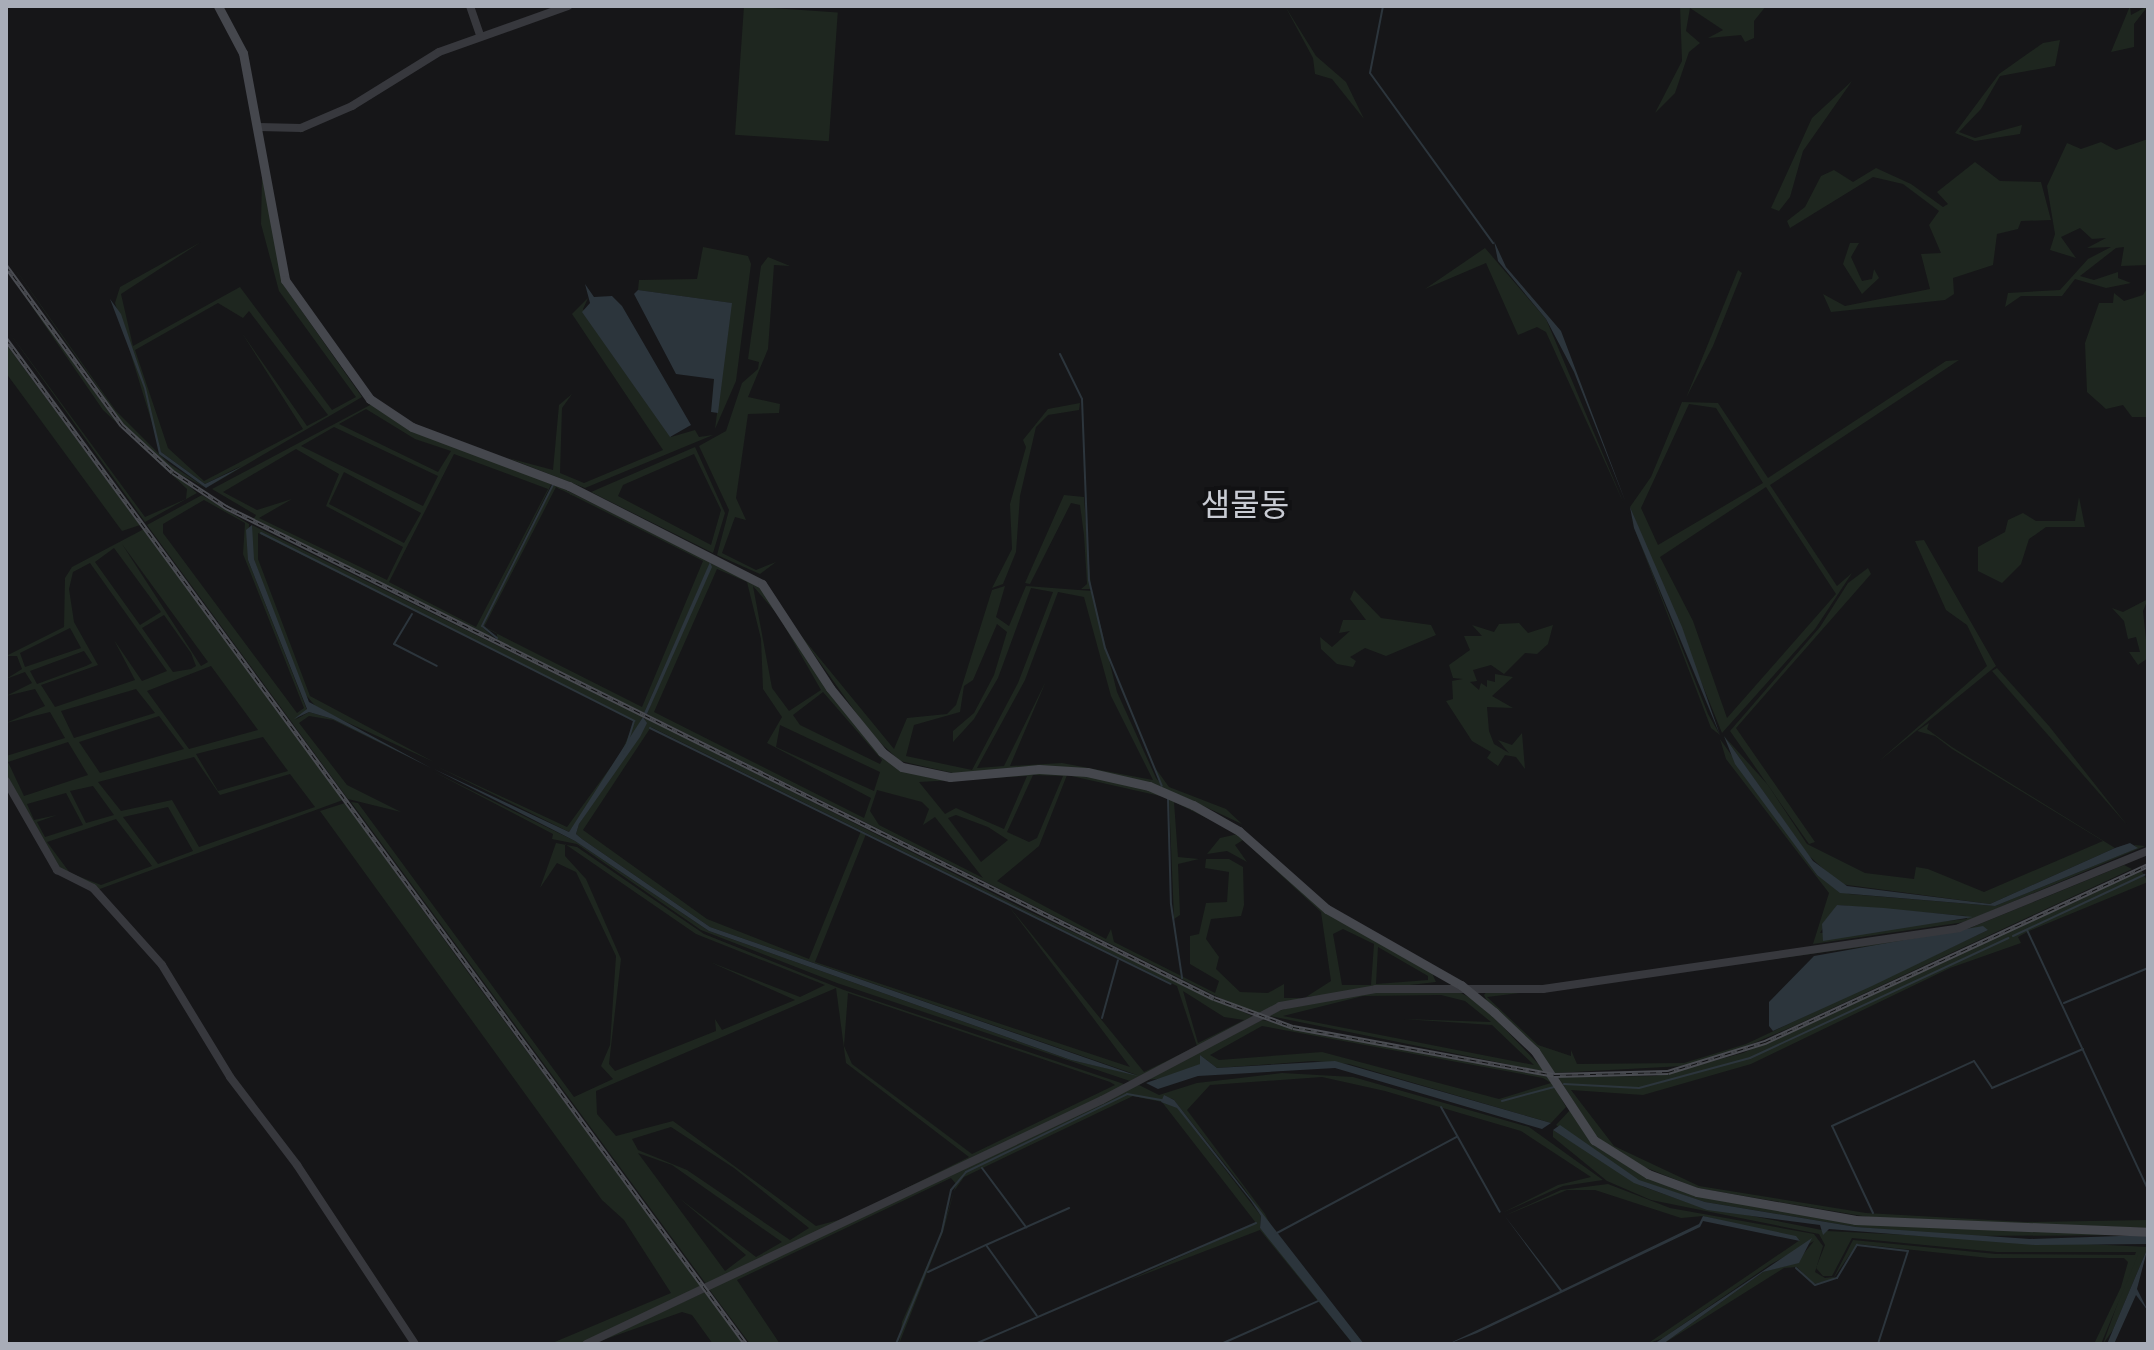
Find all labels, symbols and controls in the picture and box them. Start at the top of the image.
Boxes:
district label: 샘물동 [1201,487,1289,525]

